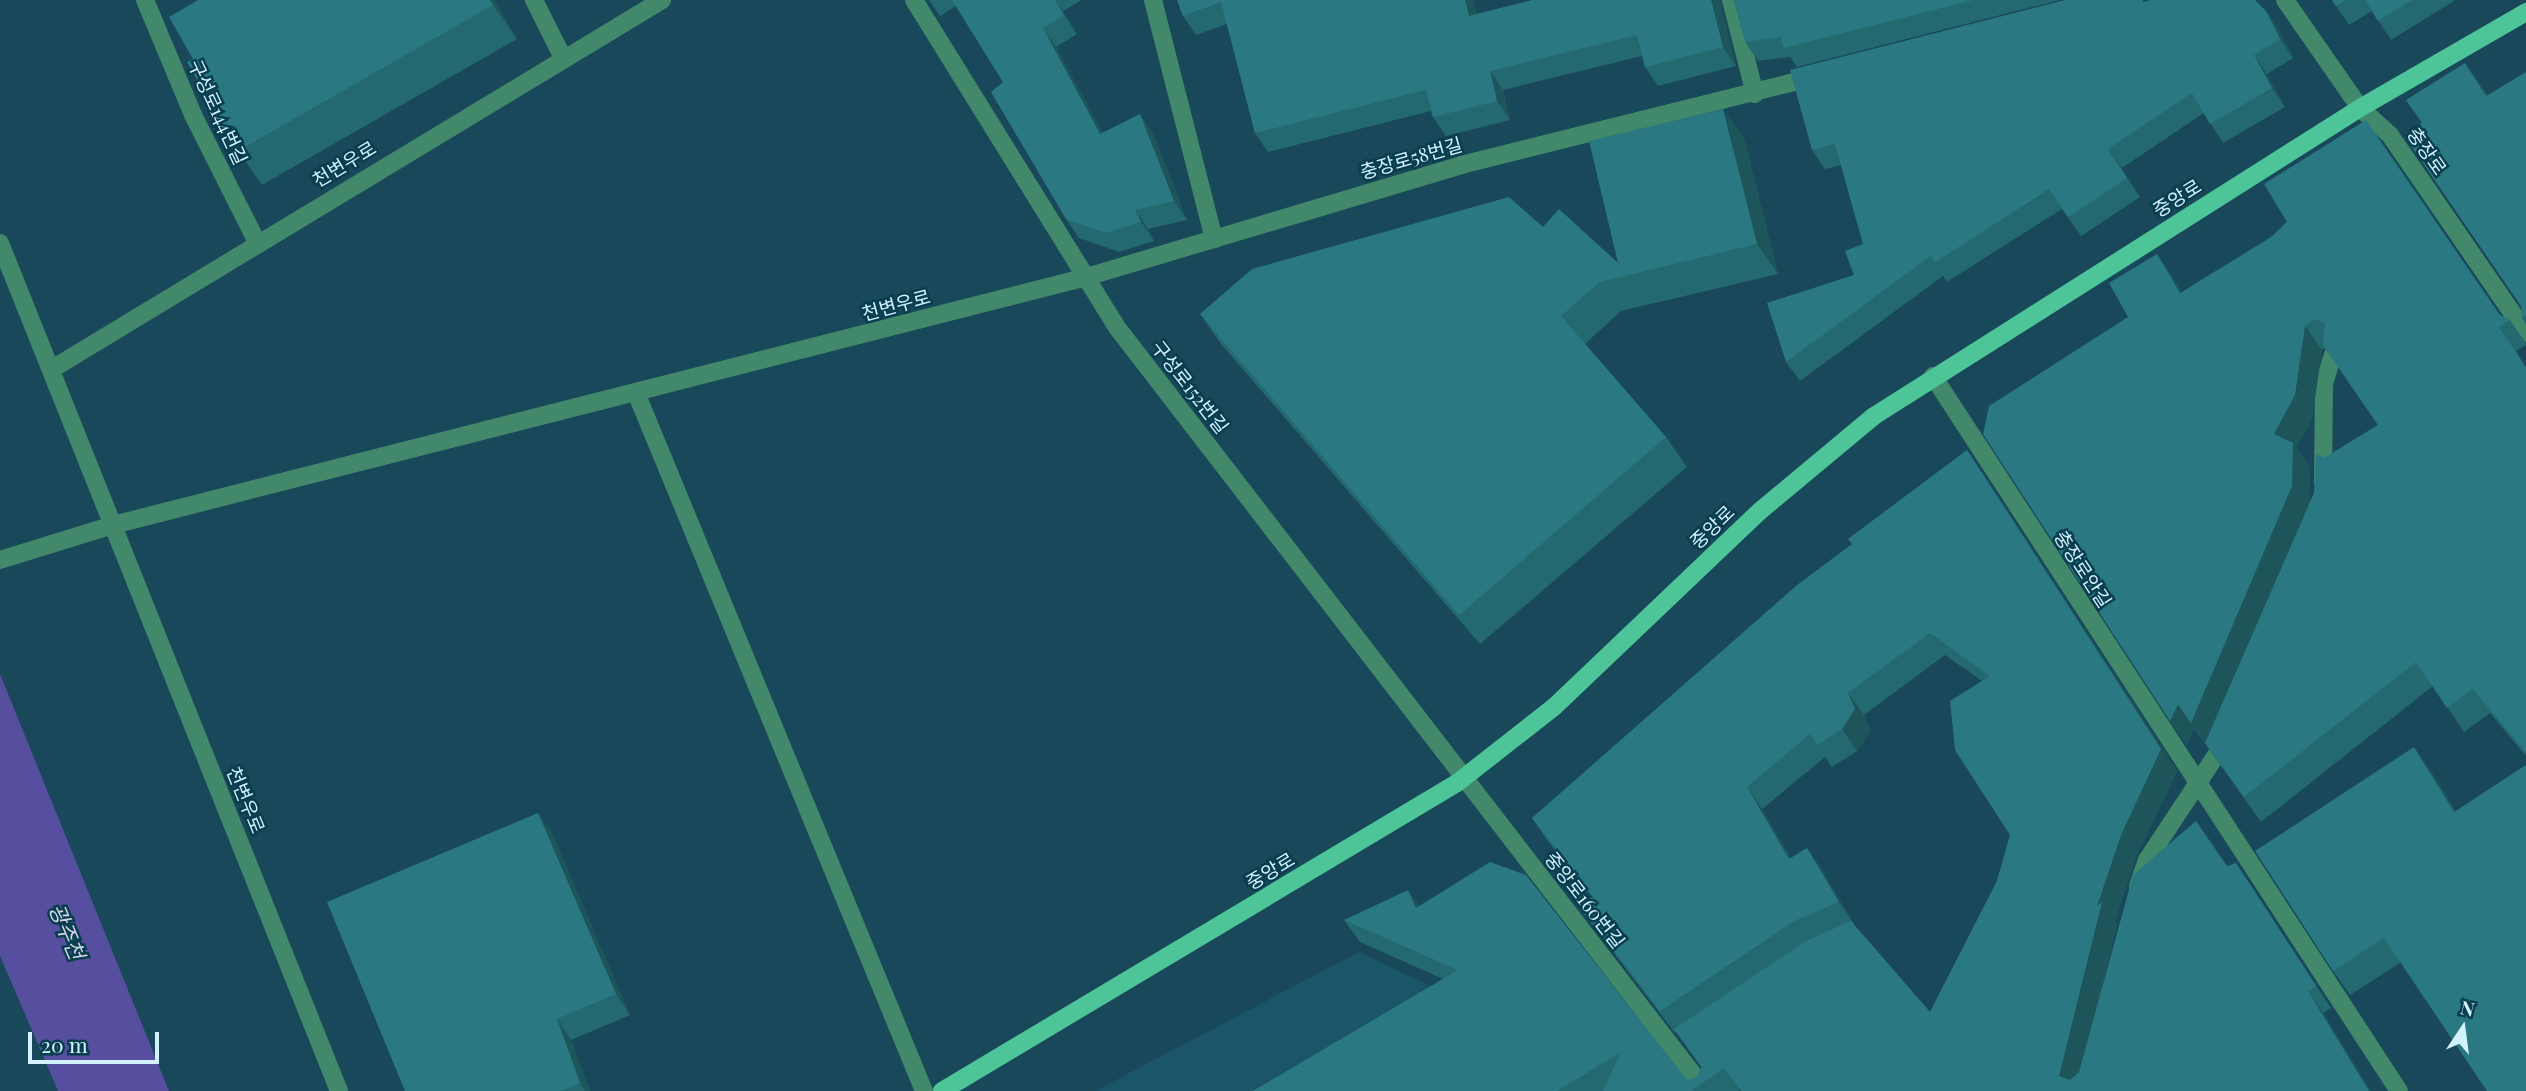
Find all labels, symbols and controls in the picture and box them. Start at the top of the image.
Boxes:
street label: 구성로144번길 [184,56,252,168]
street label: 충장로 [2403,123,2451,179]
street label: 충장로58번길 [1357,133,1465,183]
street label: 천변우로 [308,136,380,192]
street label: 중앙로 [2149,174,2205,222]
street label: 천변우로 [859,285,933,325]
street label: 구성로152번길 [1147,336,1233,438]
street label: 중앙로 [1685,501,1739,553]
street label: 충장로안길 [2050,526,2116,612]
street label: 천변우로 [222,763,270,837]
street label: 중앙로160번길 [1540,847,1630,953]
street label: 중앙로 [1242,848,1298,894]
water label: 광주천 [45,899,91,963]
north arrow [2428,993,2498,1063]
text: N [2458,993,2477,1022]
scale bar [32,1018,163,1062]
text: 20 m [41,1030,88,1058]

